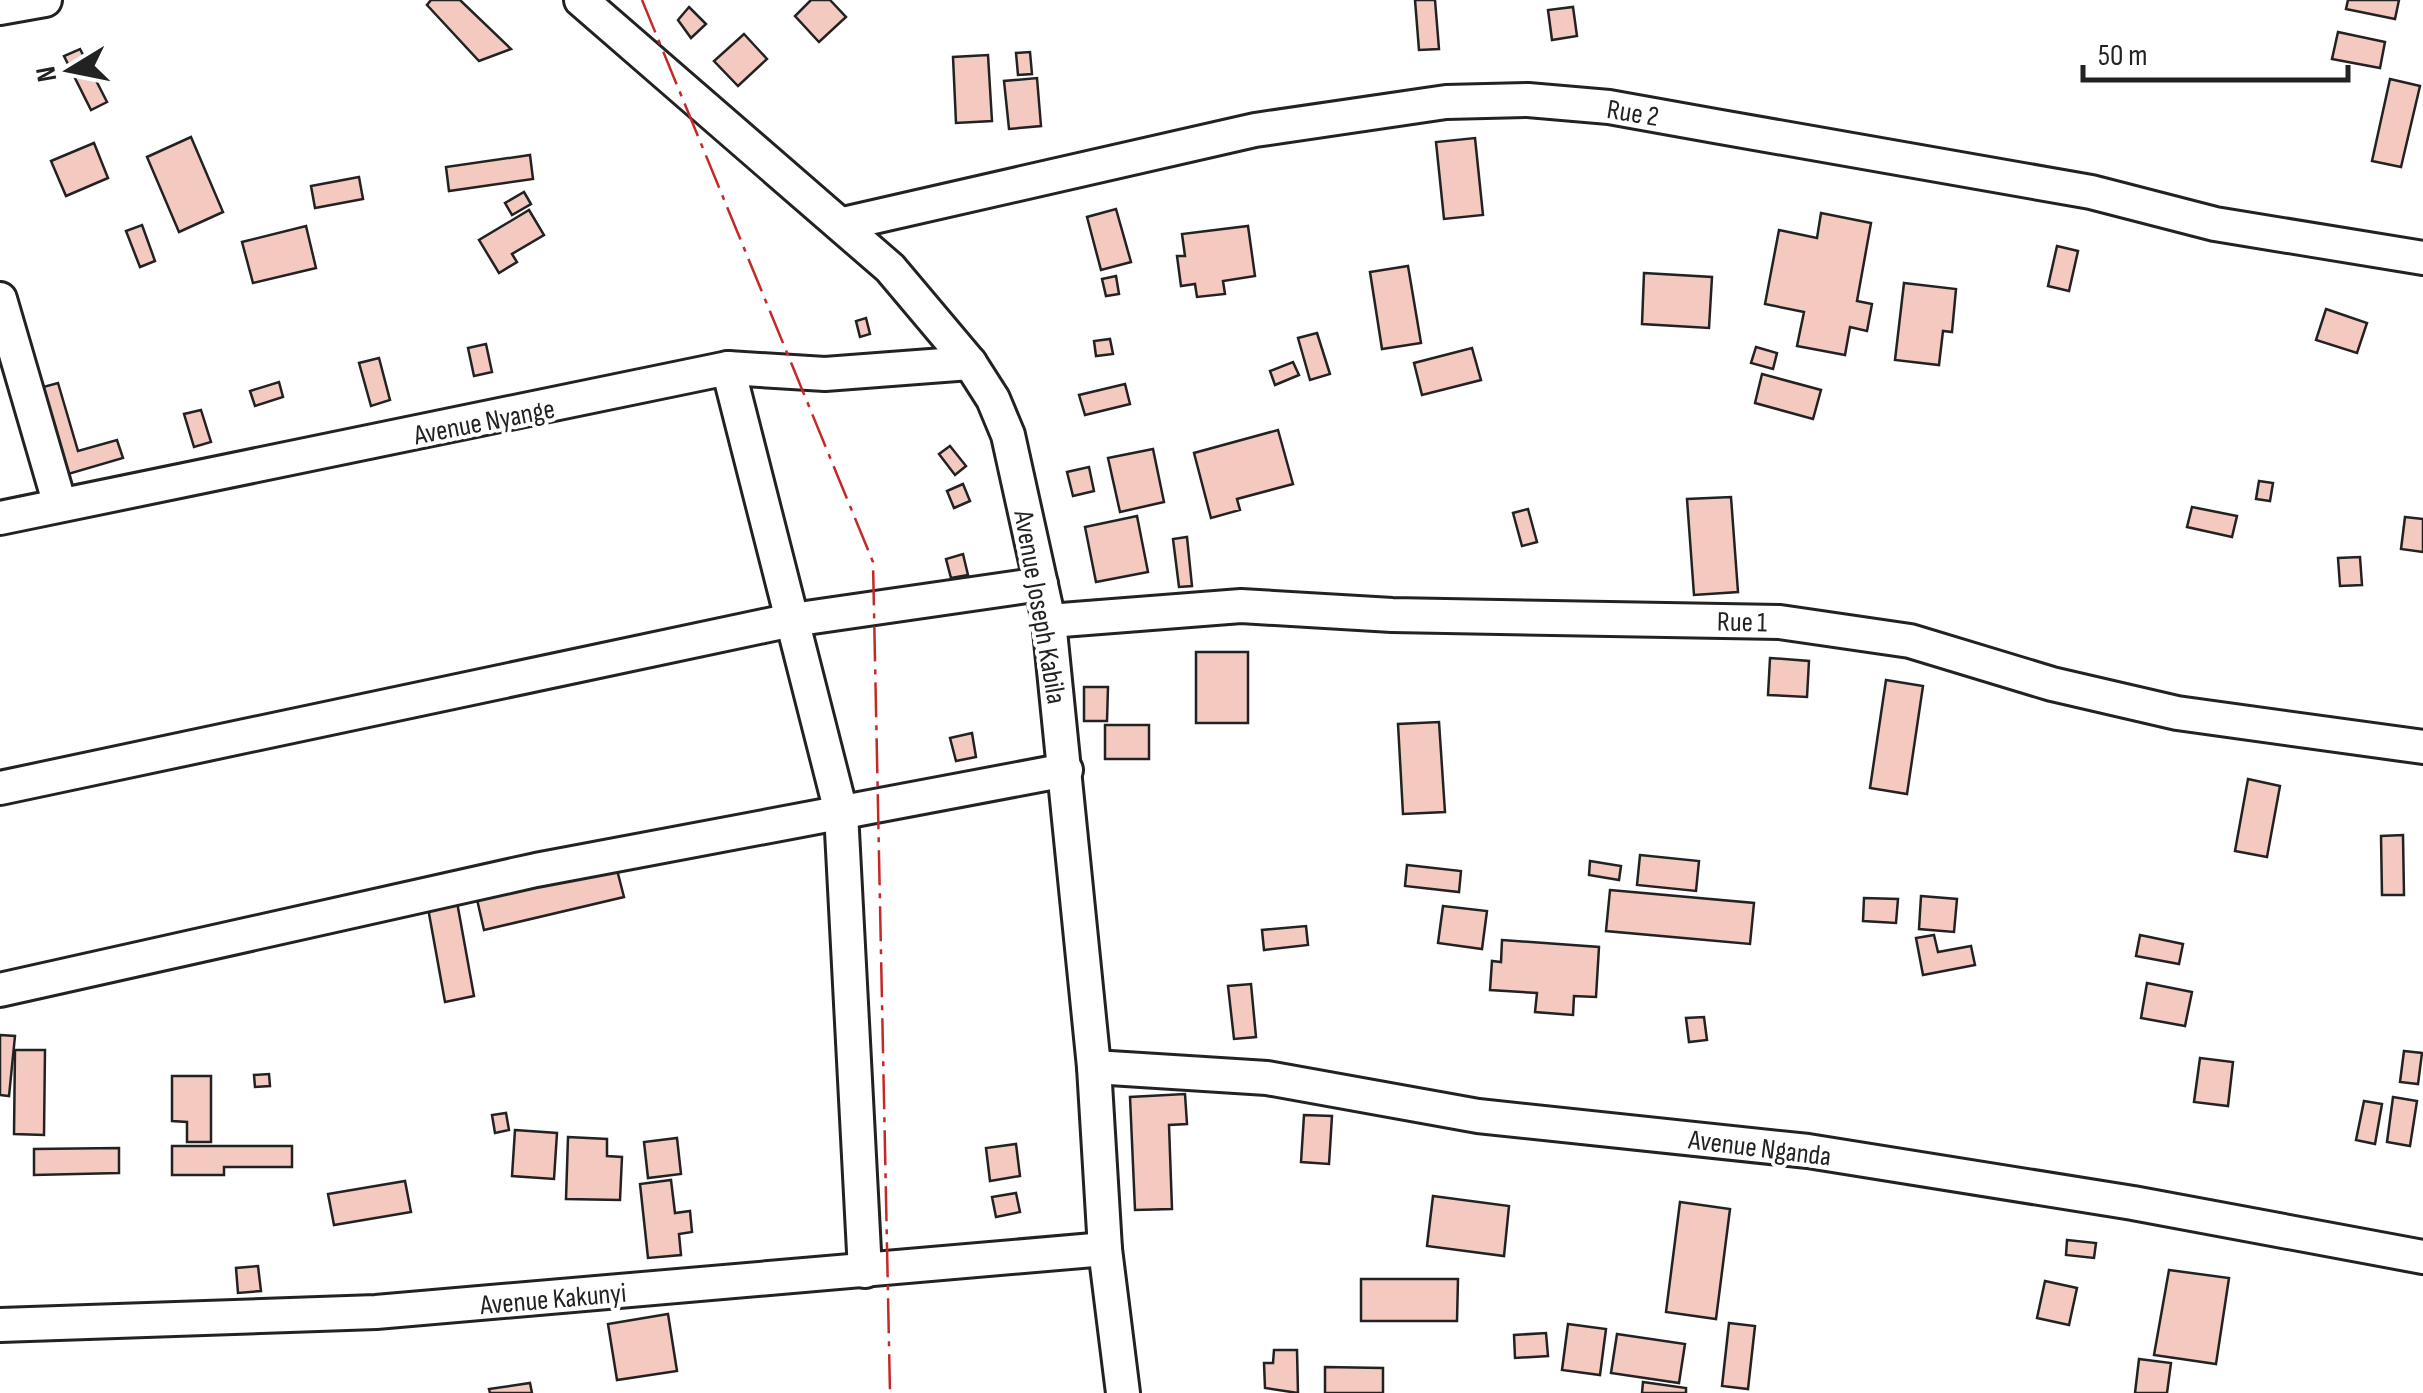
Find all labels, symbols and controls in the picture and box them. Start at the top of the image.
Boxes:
north arrow [20,20,120,120]
scale bar [2083,20,2348,82]
text: 50 m [2098,38,2147,74]
text: N [29,64,64,84]
street label: Rue 2 [1605,93,1661,134]
street label: Avenue Nyange [410,393,557,452]
street label: Avenue Joseph Kabila [1006,507,1073,707]
street label: Rue 1 [1717,606,1768,639]
street label: Avenue Nganda [1686,1123,1833,1174]
street label: Avenue Kakunyi [478,1277,628,1322]

